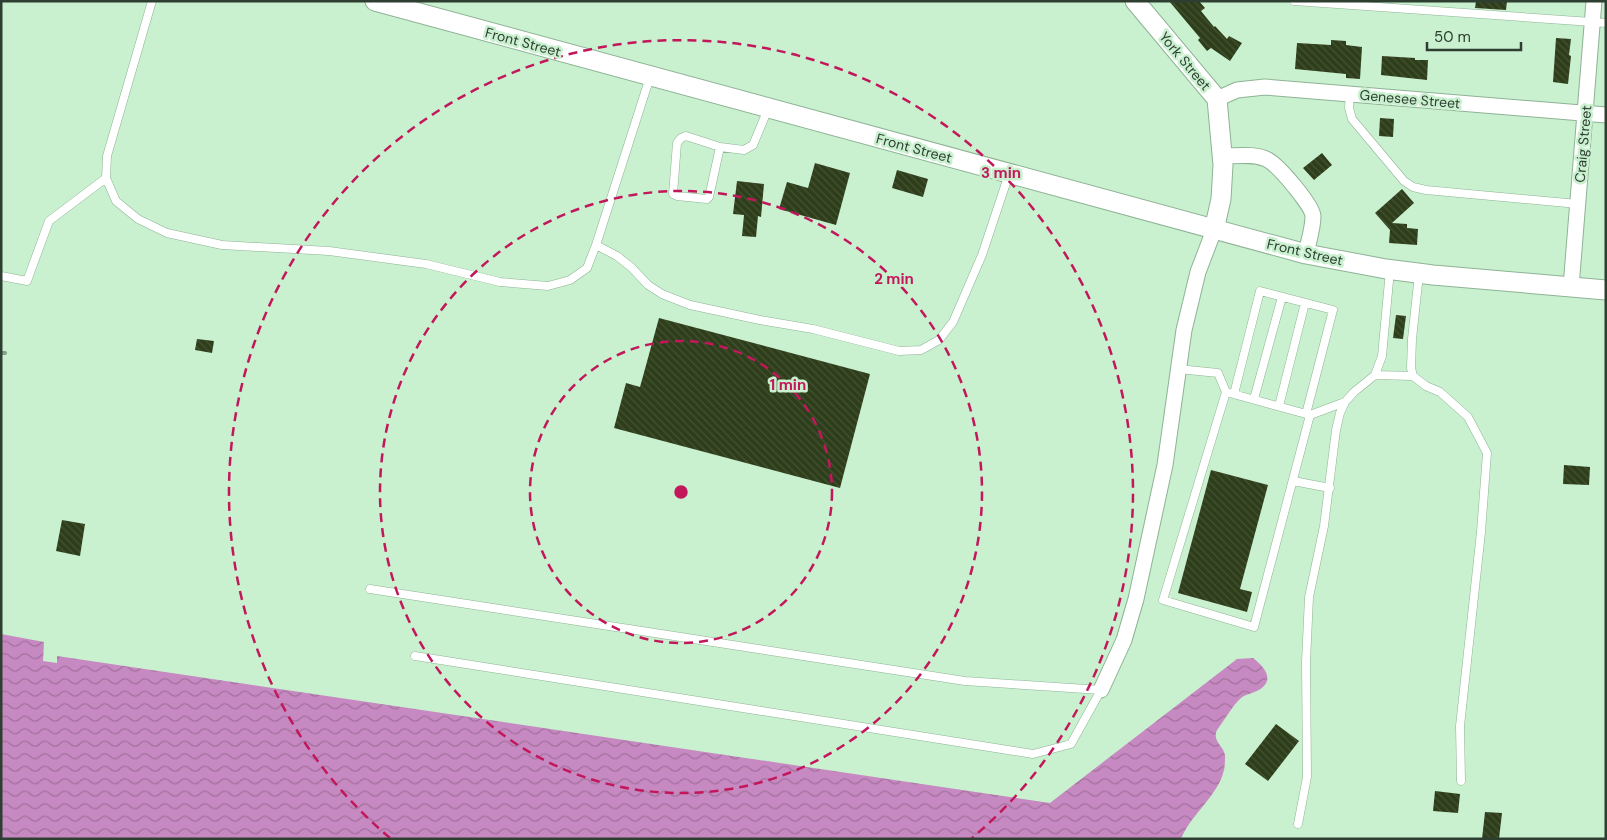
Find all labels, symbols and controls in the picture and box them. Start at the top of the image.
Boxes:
scale bar [1427,20,1521,52]
street label: Front Street [483,23,563,61]
text: 50 m [1434,27,1471,47]
street label: York Street [1155,28,1215,94]
street label: Genesee Street [1359,86,1461,112]
street label: Craig Street [1571,105,1595,183]
street label: Front Street [874,129,954,167]
text: 3 min [981,163,1021,183]
street label: Front Street [1265,234,1345,270]
text: 2 min [874,269,914,289]
text: 1 min [770,375,806,395]
centre of rings [672,483,690,501]

